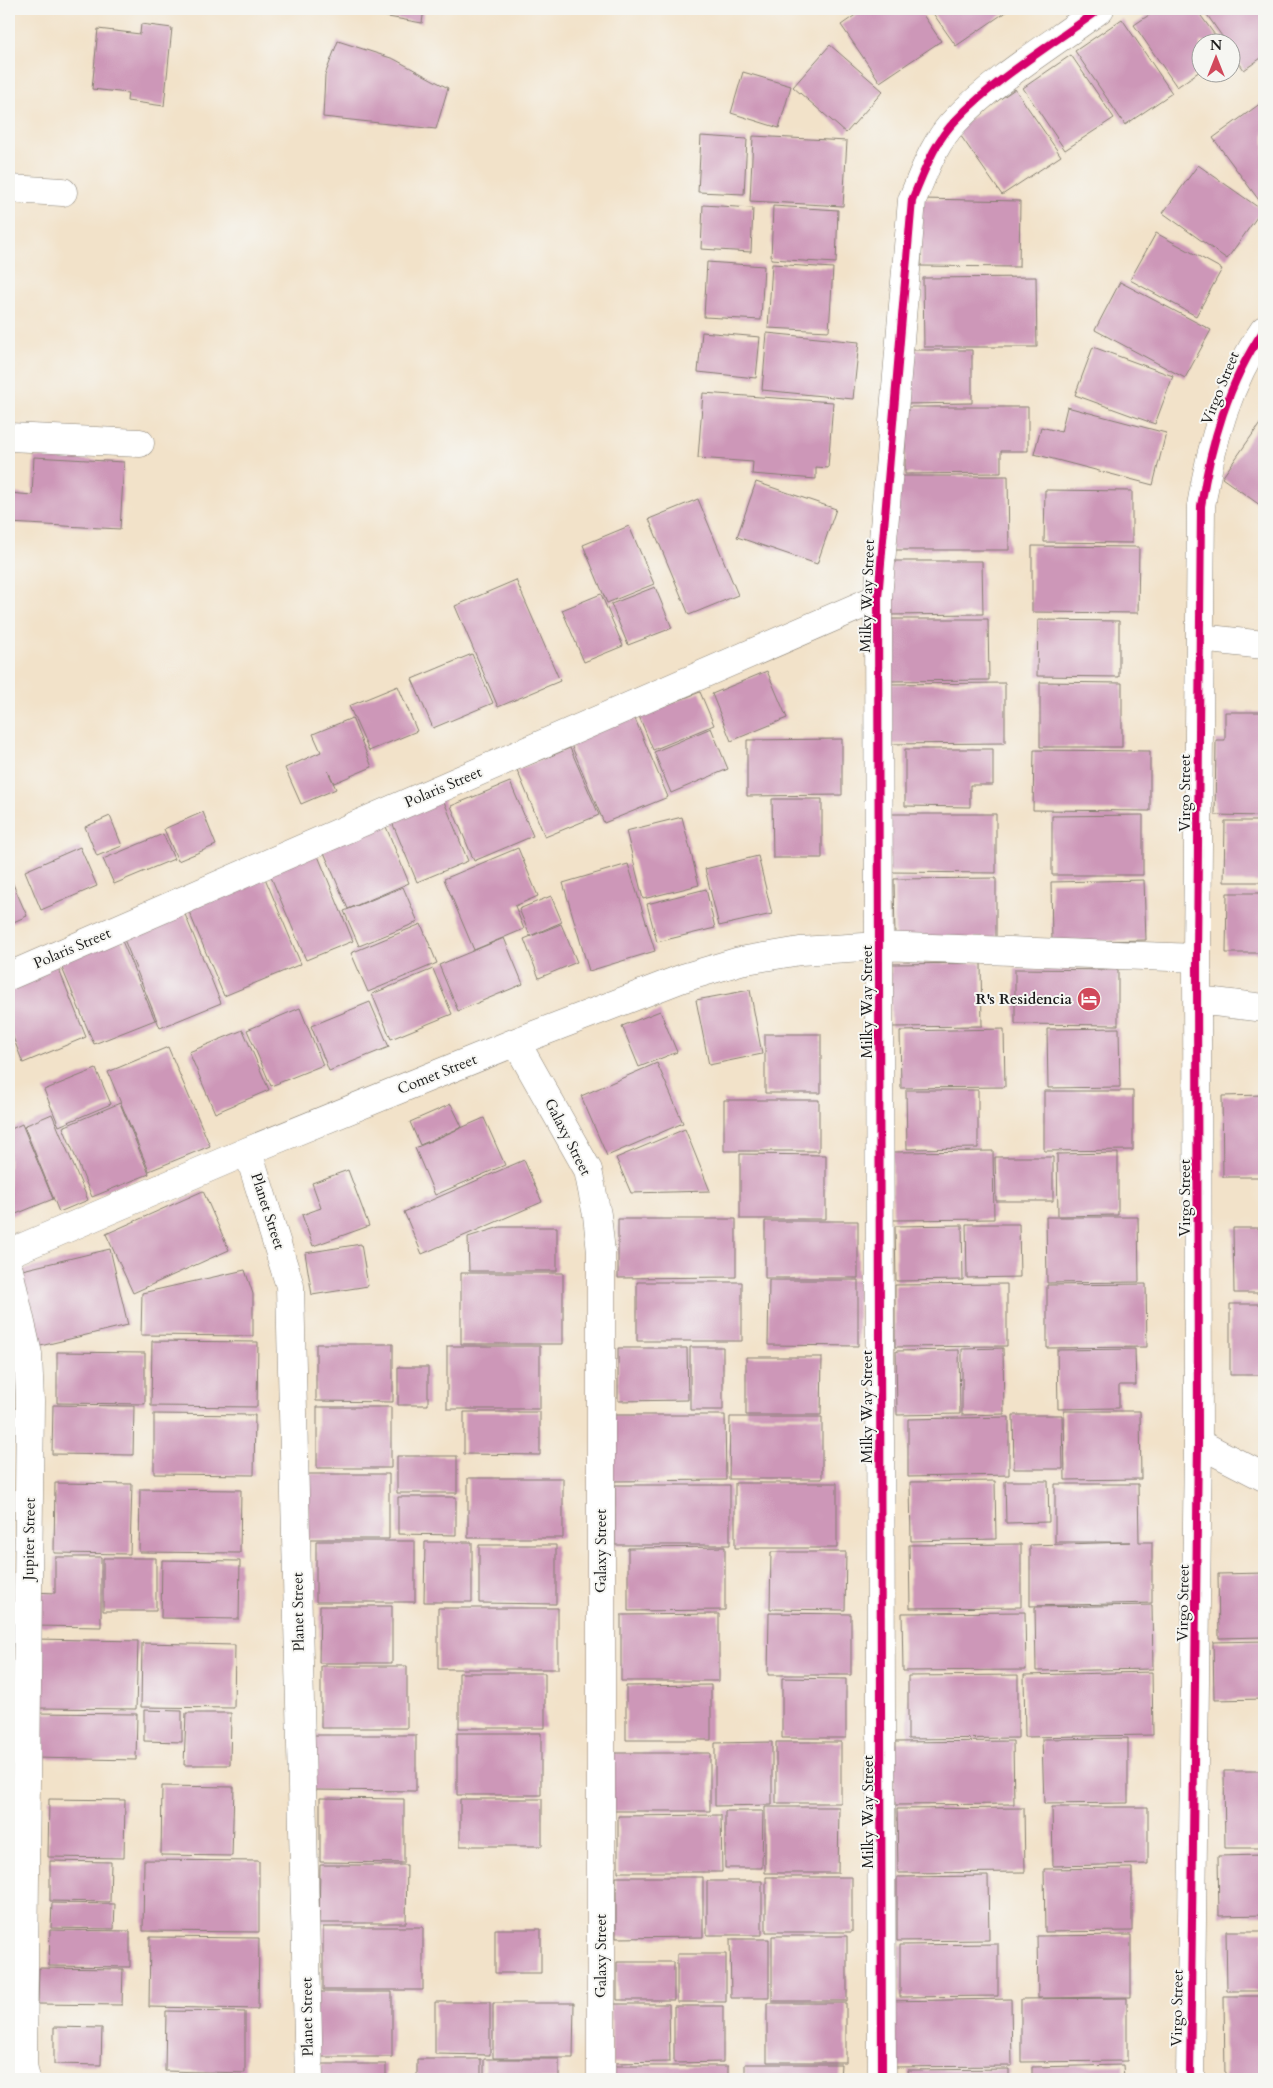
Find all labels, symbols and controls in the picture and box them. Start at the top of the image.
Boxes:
north arrow [1190,32,1240,82]
text: N [1210,36,1222,55]
street label: Virgo Street [1196,348,1244,428]
street label: Milky Way Street [855,539,879,653]
street label: Virgo Street [1175,754,1195,832]
street label: Polaris Street [401,762,485,812]
street label: Polaris Street [30,923,114,973]
street label: Milky Way Street [857,945,877,1059]
hotel icon: R's Residencia [1076,986,1102,1012]
place label: R's Residencia [975,989,1073,1009]
street label: Comet Street [394,1049,480,1099]
street label: Galaxy Street [540,1095,596,1179]
street label: Virgo Street [1175,1159,1195,1237]
street label: Planet Street [246,1170,290,1252]
street label: Milky Way Street [857,1350,877,1464]
street label: Jupiter Street [18,1497,40,1582]
street label: Galaxy Street [591,1509,611,1593]
street label: Virgo Street [1172,1564,1194,1642]
street label: Planet Street [287,1572,309,1652]
street label: Milky Way Street [858,1755,878,1869]
street label: Galaxy Street [591,1914,611,1998]
street label: Virgo Street [1166,1969,1188,2047]
street label: Planet Street [296,1977,318,2057]

